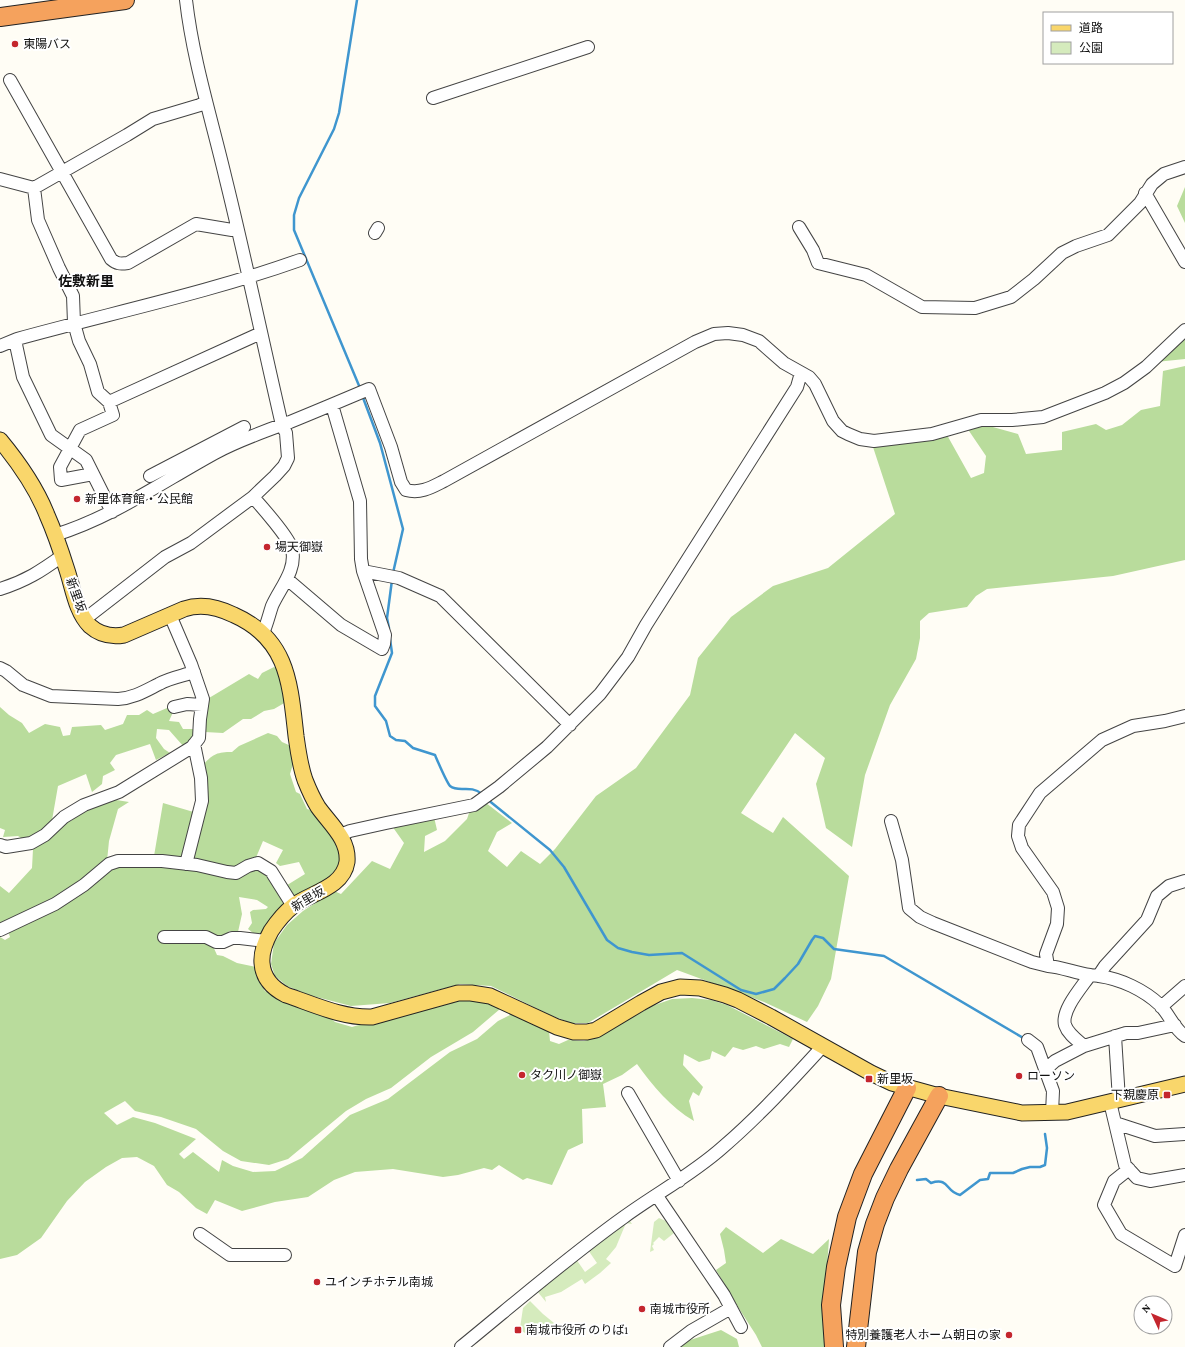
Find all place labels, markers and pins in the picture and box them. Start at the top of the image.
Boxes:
place label: 東陽バス [23,37,71,51]
marker: 東陽バス [10,39,20,49]
place label: 新里体育館・公民館 [85,492,193,506]
marker: 新里体育館・公民館 [72,494,82,504]
place label: 場天御嶽 [275,540,323,554]
marker: 場天御嶽 [262,542,272,552]
place label: タク川ノ御嶽 [530,1068,602,1082]
place label: ローソン [1027,1069,1075,1083]
marker: タク川ノ御嶽 [517,1070,527,1080]
marker: ローソン [1014,1071,1024,1081]
place label: 新里坂 [877,1072,913,1086]
marker: 新里坂 [864,1074,874,1084]
place label: 下親慶原 [1111,1088,1159,1102]
marker: 下親慶原 [1162,1090,1172,1100]
place label: ユインチホテル南城 [325,1275,433,1289]
marker: ユインチホテル南城 [312,1277,322,1287]
place label: 南城市役所 [650,1302,710,1316]
marker: 南城市役所 [637,1304,647,1314]
place label: 南城市役所 のりば1 [526,1323,628,1337]
marker: 南城市役所 のりば1 [513,1325,523,1335]
place label: 特別養護老人ホーム朝日の家 [845,1328,1001,1342]
marker: 特別養護老人ホーム朝日の家 [1004,1330,1014,1340]

